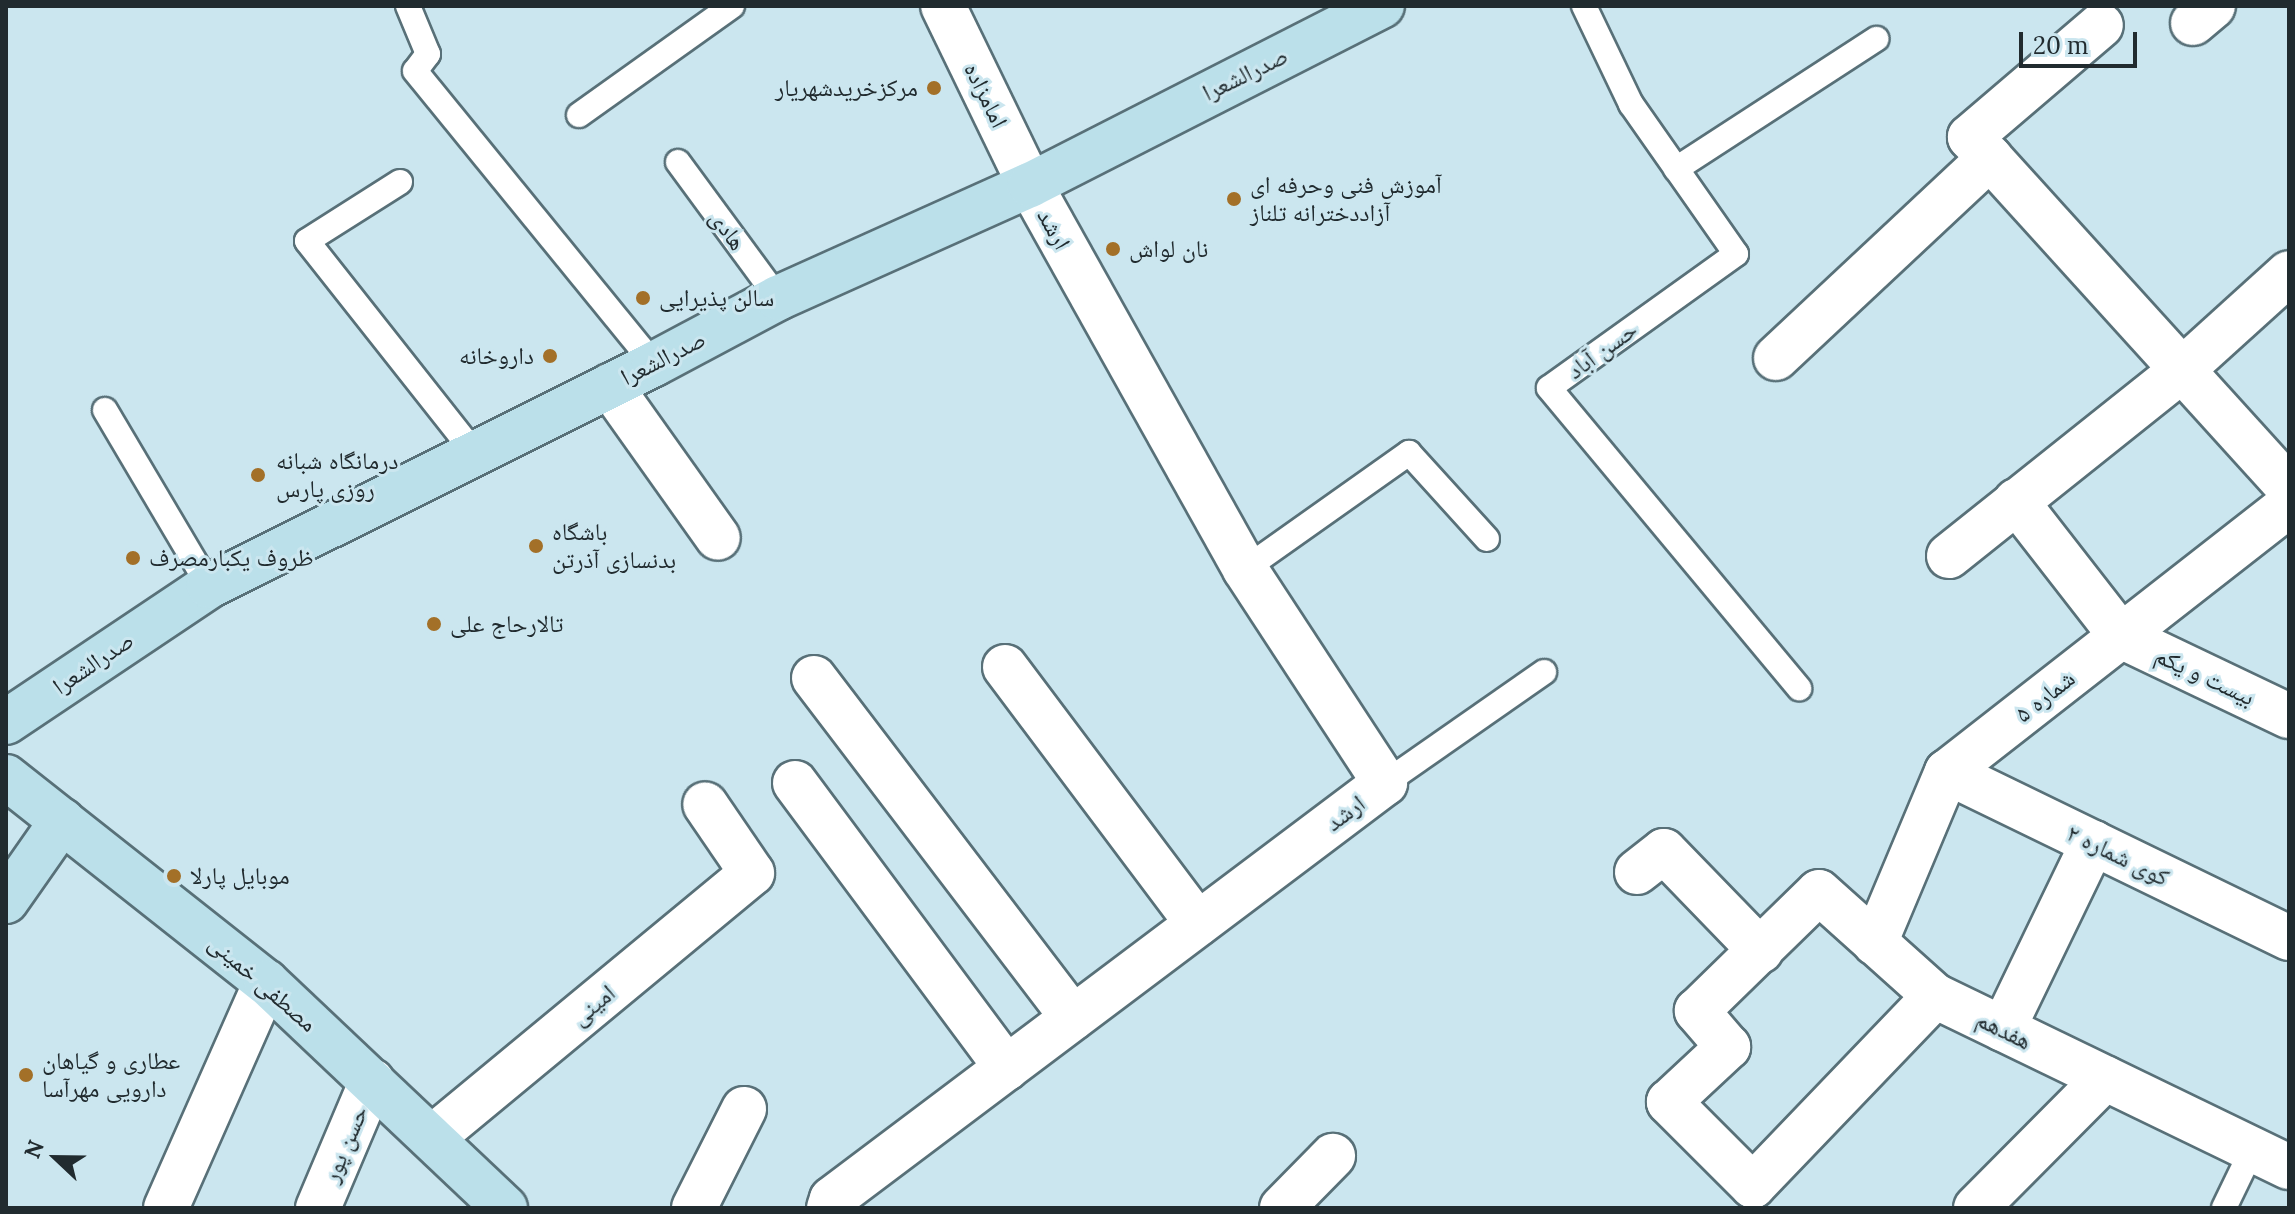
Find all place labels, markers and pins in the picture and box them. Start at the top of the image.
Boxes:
place label: مرکزخریدشهریار [775,74,918,102]
marker: مرکزخریدشهریار [925,79,943,97]
place label: آموزش فنی وحرفه ای آزاددخترانه تلناز [1250,171,1442,227]
marker: آموزش فنی وحرفه ای آزاددخترانه تلناز [1225,190,1243,208]
place label: نان لواش [1129,235,1208,263]
marker: نان لواش [1104,240,1122,258]
place label: سالن پذیرایی [659,284,774,312]
marker: سالن پذیرایی [634,289,652,307]
place label: داروخانه [459,342,534,370]
marker: داروخانه [541,347,559,365]
place label: درمانگاه شبانه روزی پارس [276,447,398,503]
marker: درمانگاه شبانه روزی پارس [247,464,269,486]
place label: باشگاه بدنسازی آذرتن [552,518,676,574]
marker: باشگاه بدنسازی آذرتن [527,537,545,555]
place label: ظروف یکبارمصرف [149,544,314,572]
marker: ظروف یکبارمصرف [124,549,142,567]
place label: تالارحاج علی [450,610,563,638]
marker: تالارحاج علی [425,615,443,633]
place label: موبایل پارلا [190,862,290,890]
marker: موبایل پارلا [165,867,183,885]
place label: عطاری و گیاهان دارویی مهرآسا [42,1047,180,1103]
marker: عطاری و گیاهان دارویی مهرآسا [17,1066,35,1084]

